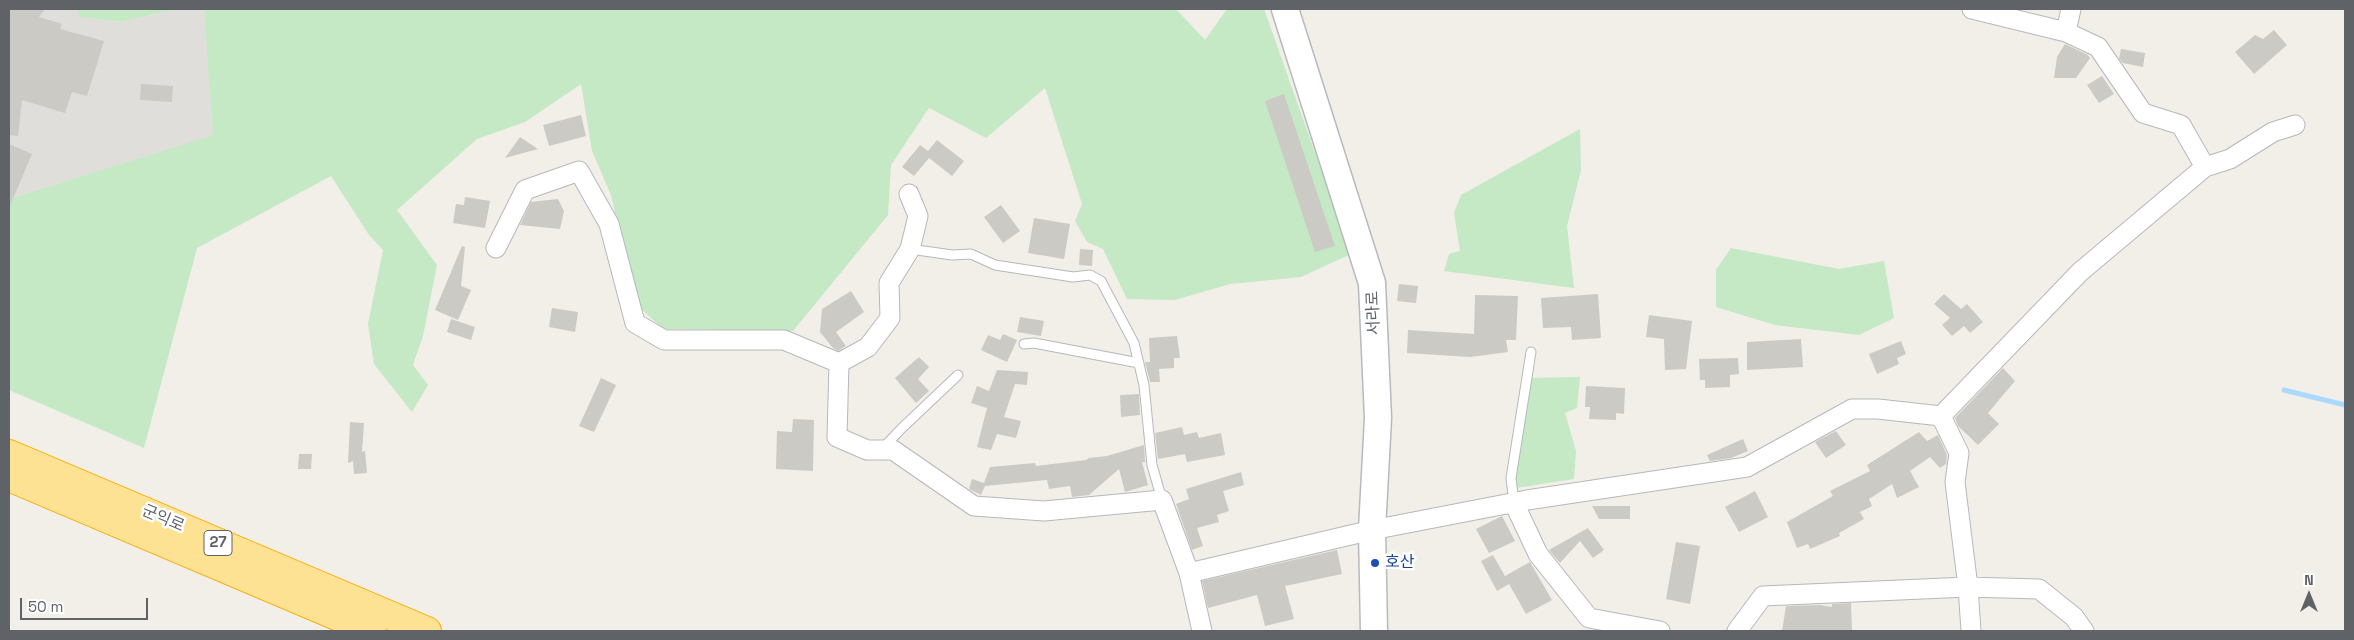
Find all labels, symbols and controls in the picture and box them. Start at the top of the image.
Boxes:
street label: 서라로 [1364,291,1384,335]
street label: 군익로 [139,502,187,536]
road number: 27 [204,530,232,556]
place label: 호산 [1385,553,1414,573]
marker: 호산 [1369,557,1381,569]
north arrow [2284,570,2334,620]
text: N [2304,571,2314,589]
scale bar [22,588,150,620]
text: 50 m [28,597,63,616]

